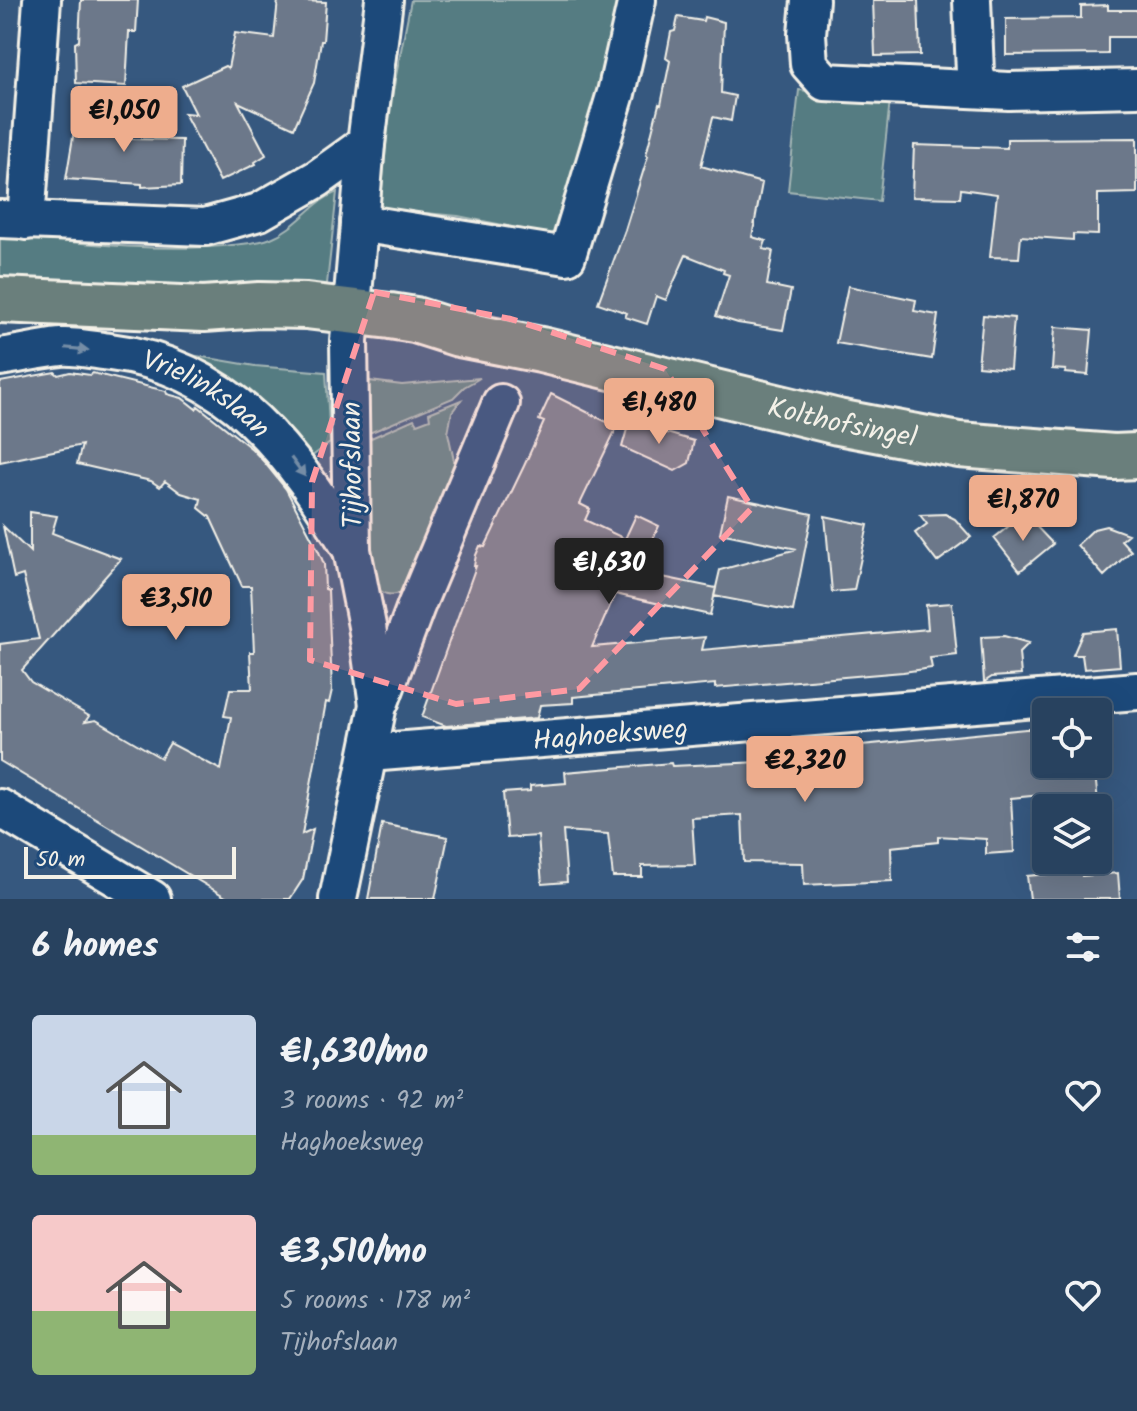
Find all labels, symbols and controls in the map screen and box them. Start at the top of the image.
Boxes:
pin: €1,050 [59,86,189,154]
text: €1,050 [89,91,159,133]
street label: Vrielinkslaan [137,339,280,450]
one-way arrow [65,342,90,355]
pin: €1,480 [594,378,724,446]
text: €1,480 [622,383,696,425]
street label: Kolthofsingel [763,386,921,462]
street label: Tijhofslaan [330,401,377,529]
one-way arrow [289,457,305,478]
pin: €1,870 [958,475,1088,543]
text: €1,870 [987,480,1059,522]
pin: €1,630 [544,538,674,606]
text: €1,630 [573,543,645,585]
pin: €3,510 [111,574,241,642]
text: €3,510 [140,579,212,621]
map controls [1032,698,1112,874]
button: locate [1032,698,1112,778]
street label: Haghoeksweg [531,707,690,765]
pin: €2,320 [740,736,870,804]
text: €2,320 [764,741,846,783]
button: layers [1032,794,1112,874]
scale bar [24,843,236,879]
text: 50 m [36,843,85,878]
text: 6 homes [32,920,158,974]
icon: filters [1061,925,1105,969]
text: €1,630/mo [280,1026,428,1080]
icon: home [96,1047,192,1143]
icon: heart [1061,1073,1105,1117]
text: 3 rooms · 92 m² [280,1080,463,1122]
text: Haghoeksweg [280,1122,424,1164]
text: €3,510/mo [280,1226,427,1280]
icon: home [96,1247,192,1343]
icon: heart [1061,1273,1105,1317]
text: 5 rooms · 178 m² [280,1280,470,1322]
text: Tijhofslaan [280,1322,398,1364]

